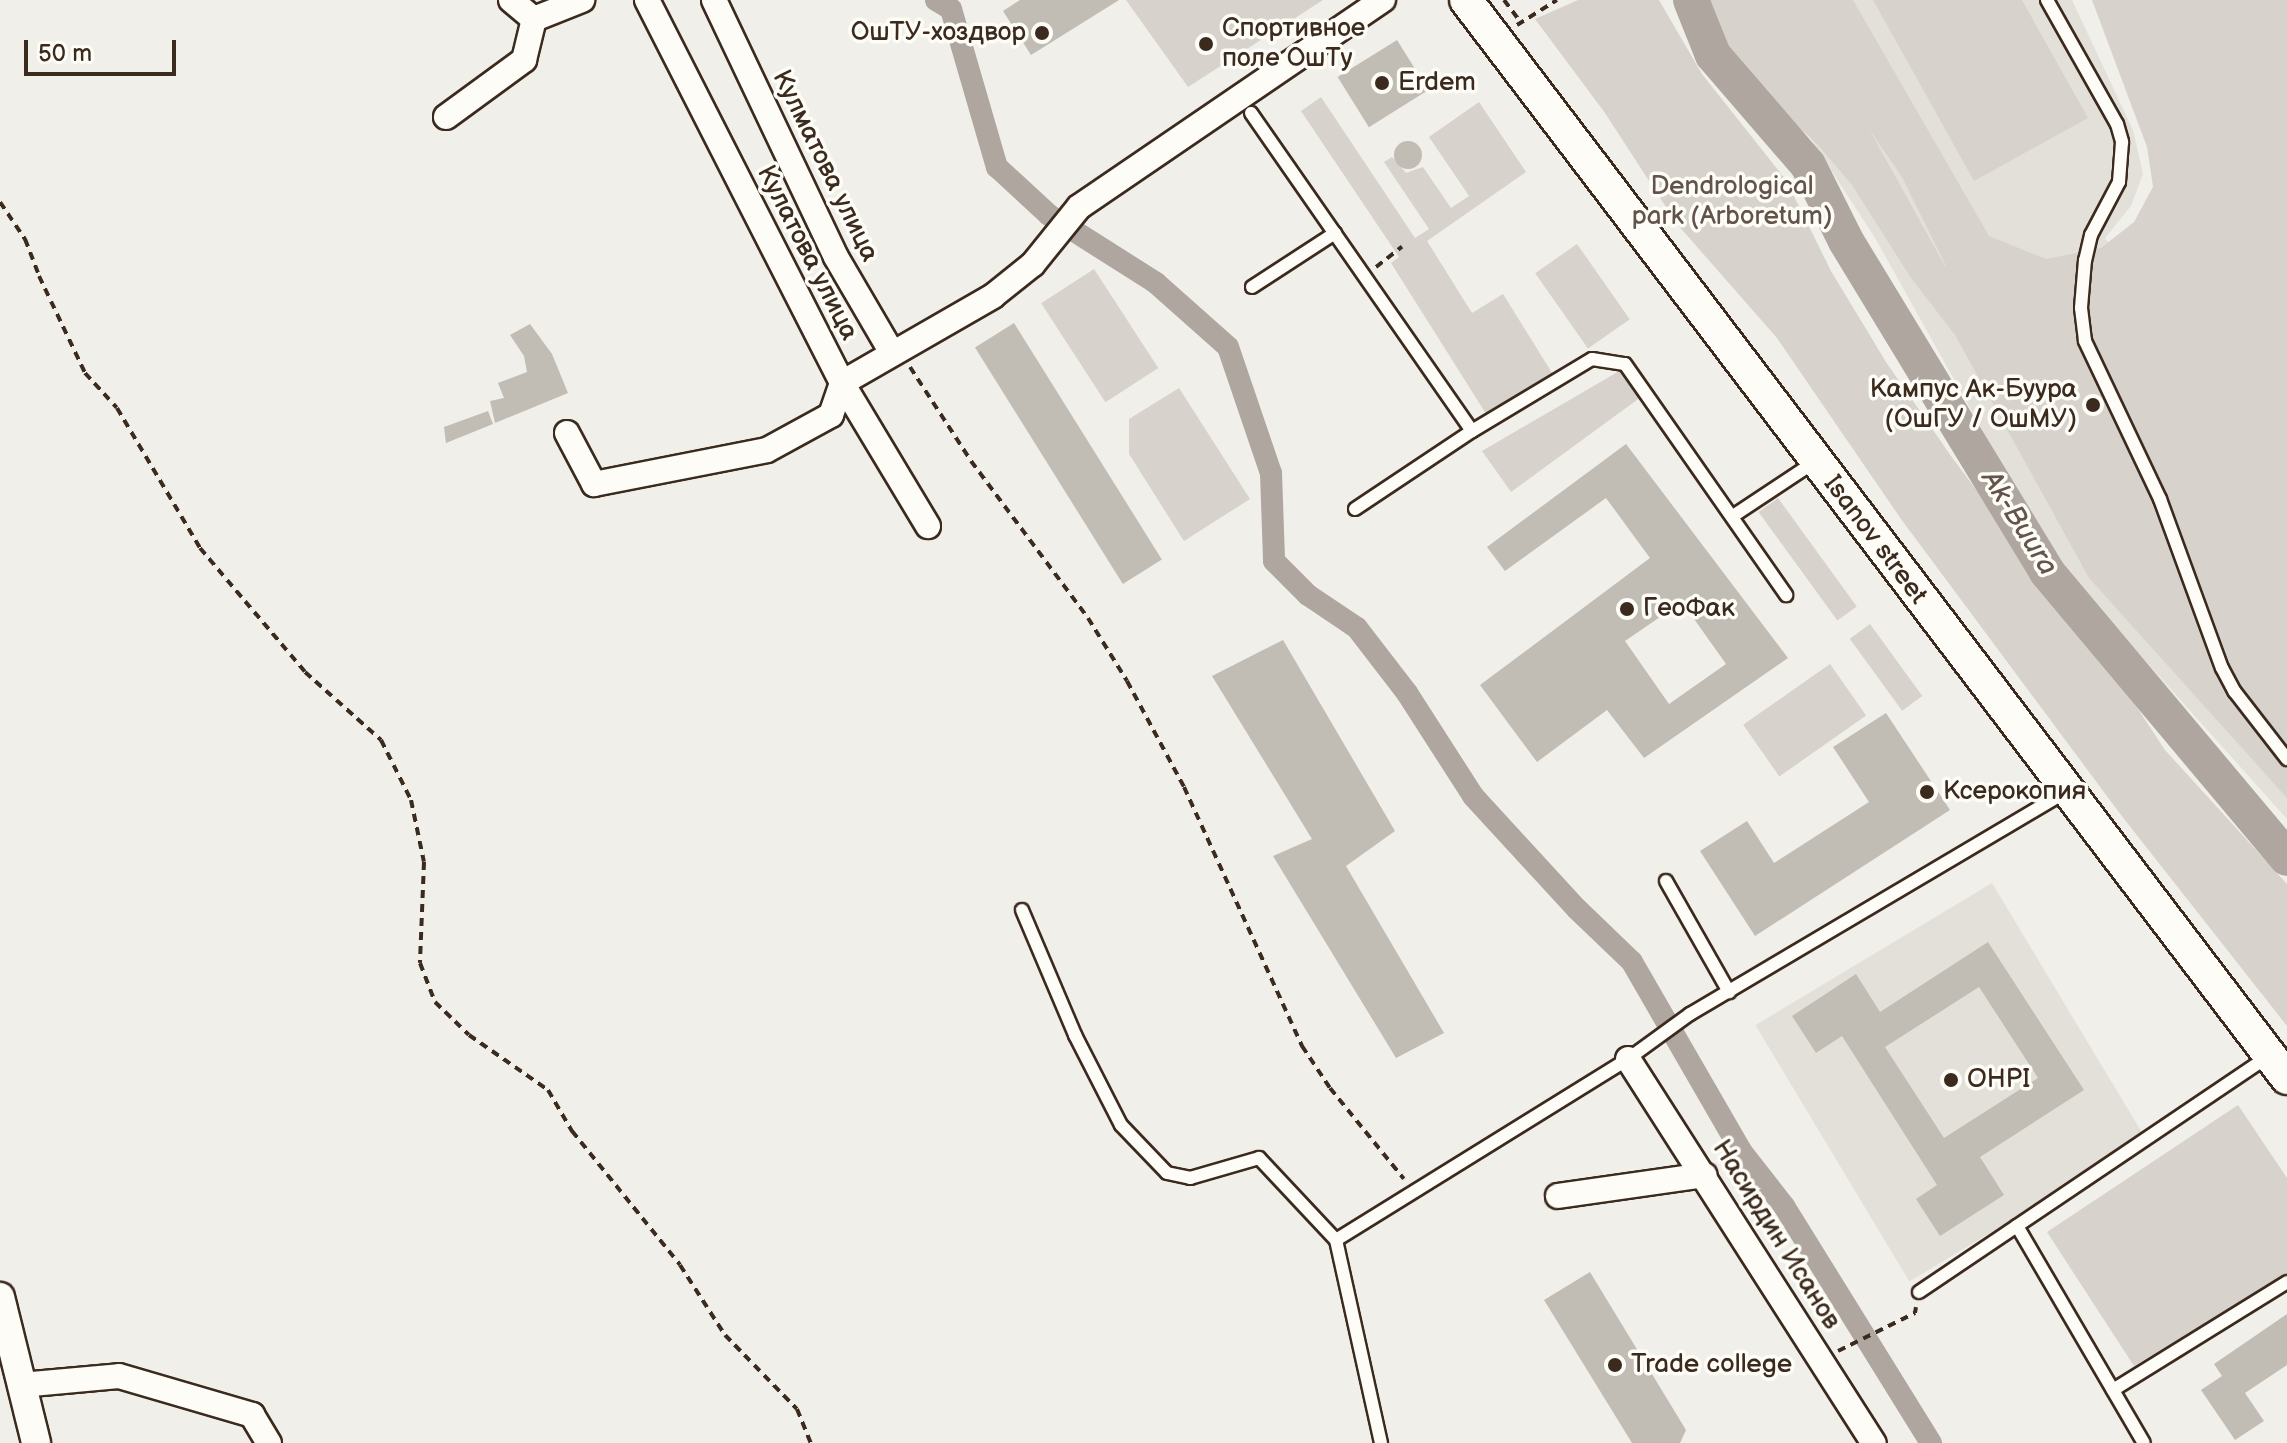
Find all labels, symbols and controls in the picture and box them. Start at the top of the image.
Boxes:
place label: Спортивное поле ОшТу [1222,13,1365,74]
place label: ОшТУ-хоздвор [851,17,1026,49]
scale bar [28,24,180,74]
marker: ОшТУ-хоздвор [1033,24,1051,42]
marker: Спортивное поле ОшТу [1197,35,1215,53]
text: 50 m [38,39,92,68]
street label: Кулматова улица [765,65,885,267]
place label: Erdem [1398,67,1476,99]
marker: Erdem [1373,74,1391,92]
street label: Кулатова улица [750,160,864,346]
park label: Dendrological park (Arboretum) [1632,171,1832,232]
place label: Кампус Ак-Буура (ОшГУ / ОшМУ) [1870,374,2077,436]
marker: Кампус Ак-Буура (ОшГУ / ОшМУ) [2084,396,2102,414]
water label: Ak-Buura [1974,464,2064,582]
street label: Isanov street [1817,470,1933,610]
place label: ГеоФак [1643,593,1735,625]
marker: ГеоФак [1618,600,1636,618]
place label: Ксерокопия [1943,776,2086,808]
marker: Ксерокопия [1918,783,1936,801]
place label: OHPI [1967,1064,2030,1096]
marker: OHPI [1942,1071,1960,1089]
street label: Насирдин Исанов [1705,1135,1847,1335]
place label: Trade college [1631,1349,1792,1381]
marker: Trade college [1606,1356,1624,1374]

